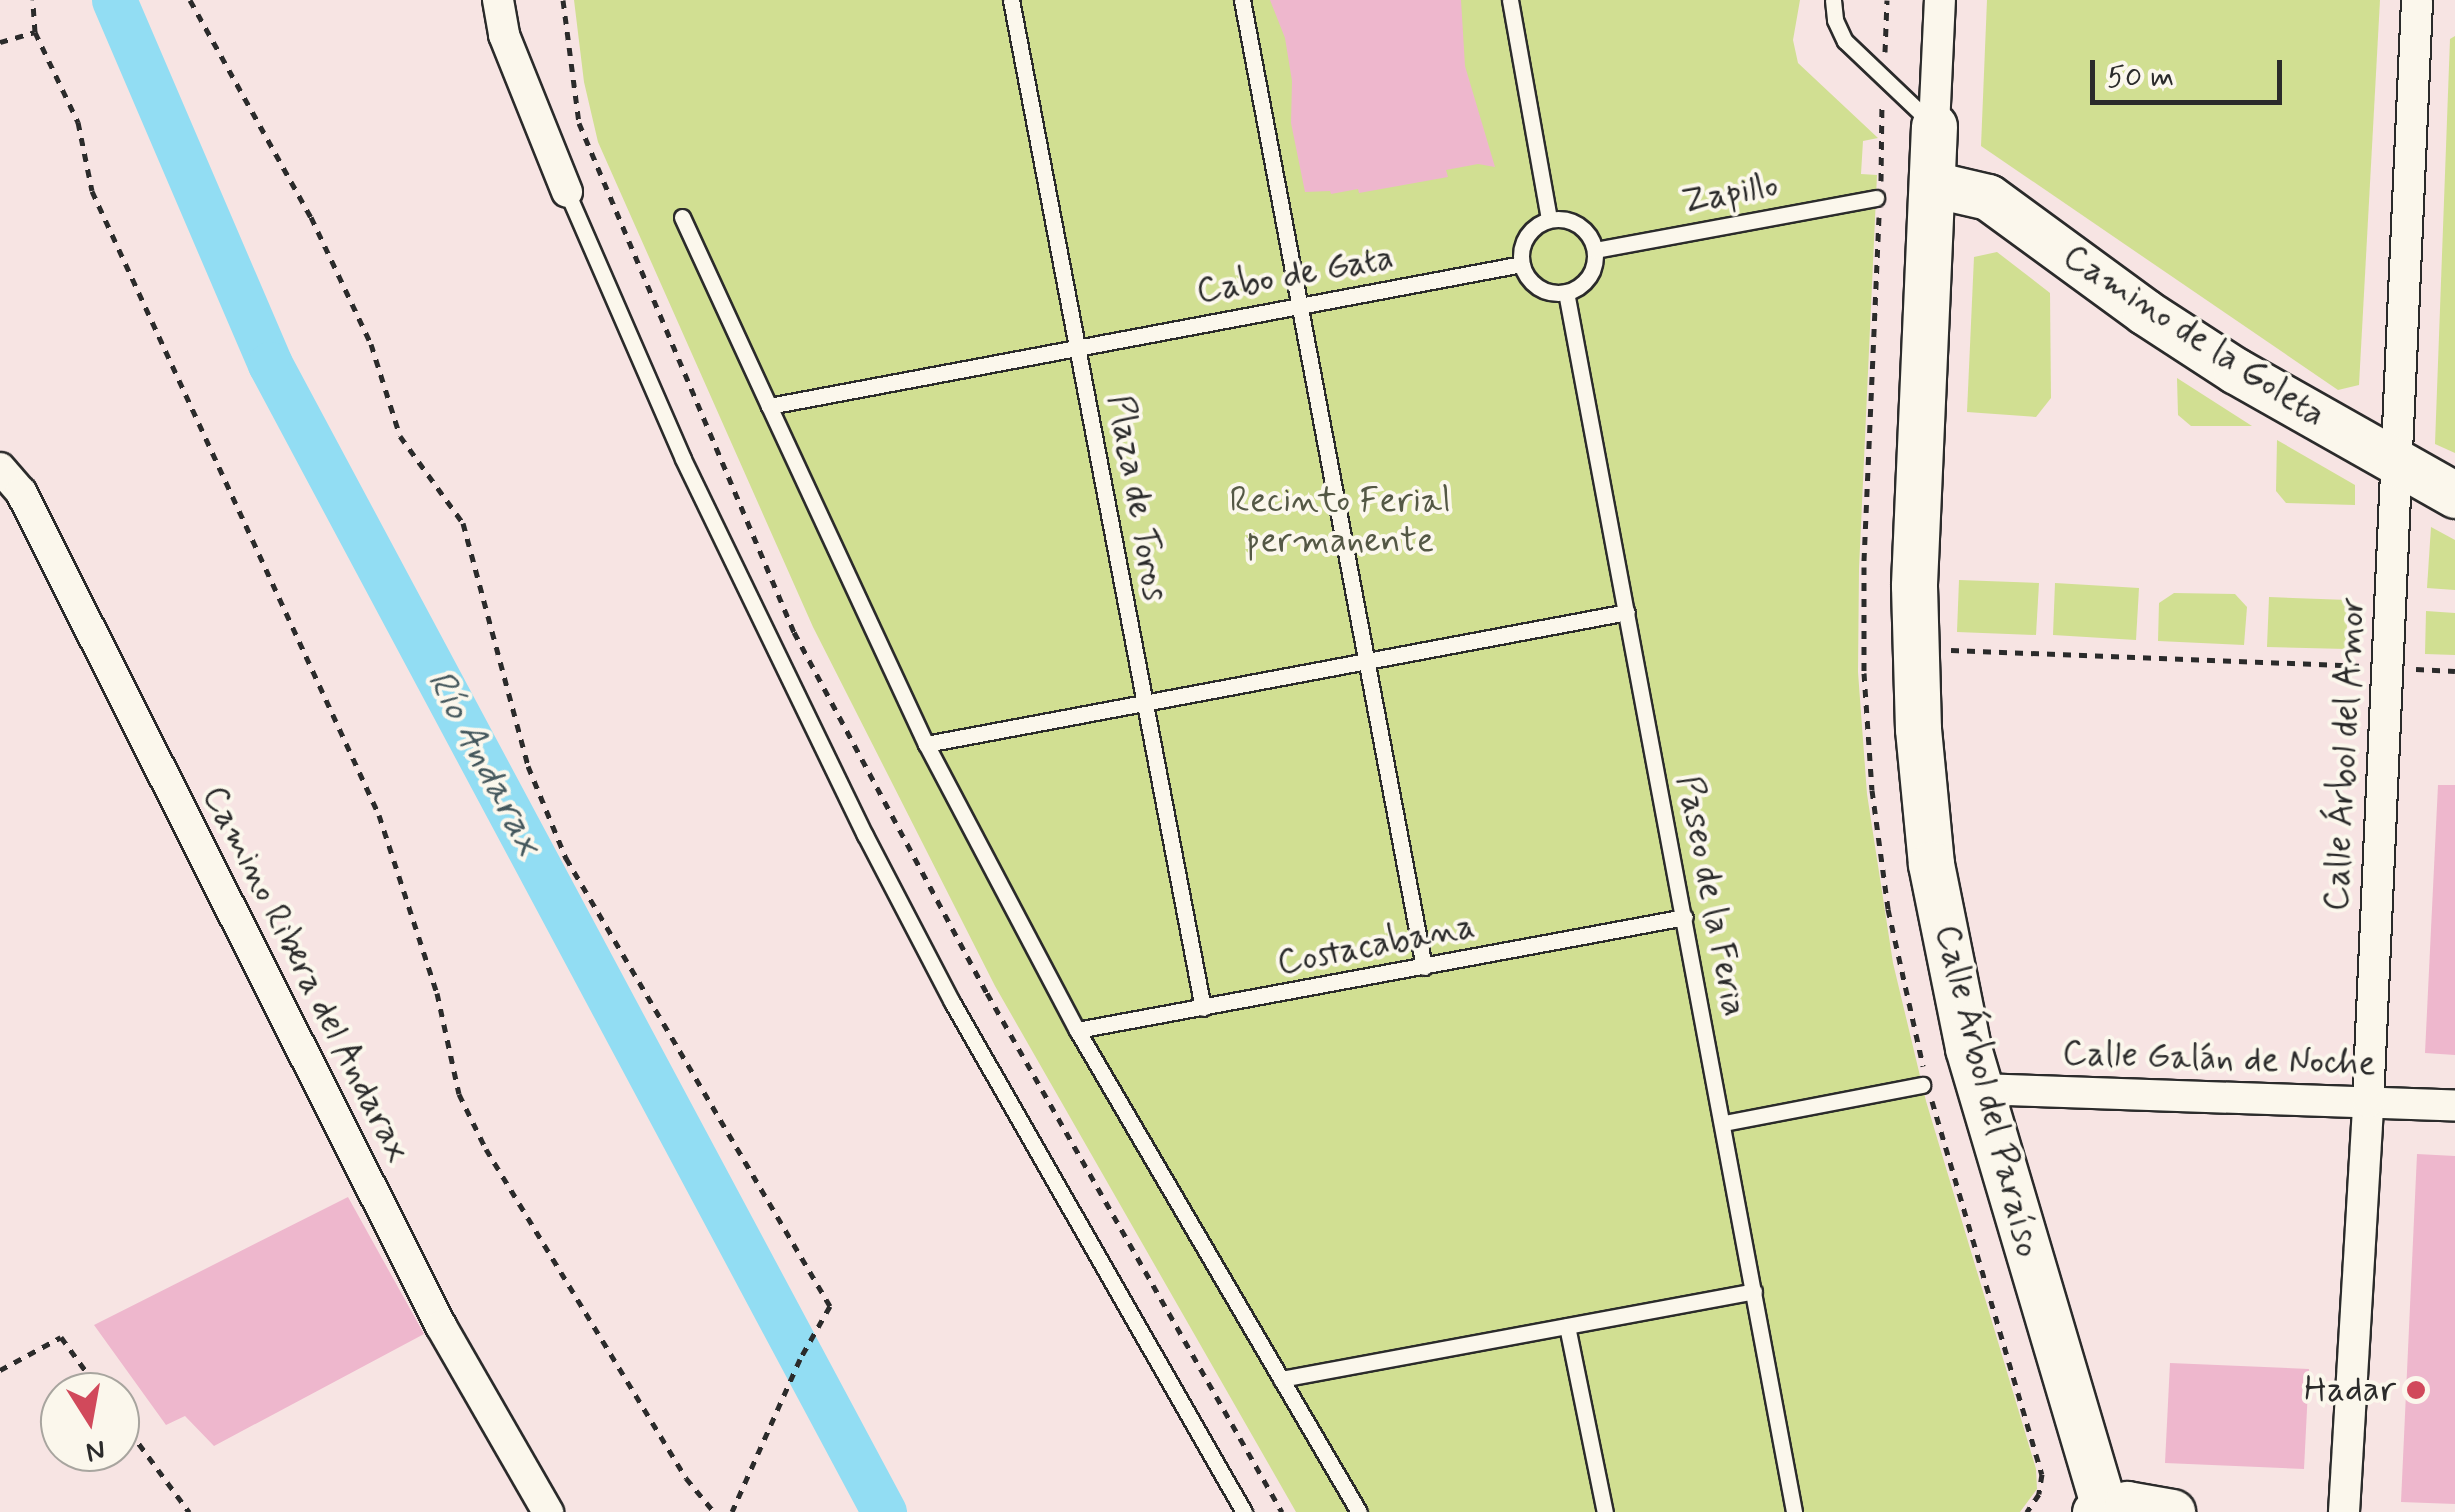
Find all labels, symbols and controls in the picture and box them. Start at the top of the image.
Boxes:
scale bar [2095,40,2288,102]
text: 50 m [2107,58,2174,97]
street label: Zapillo [1679,165,1781,223]
street label: Camino de la Goleta [2051,233,2337,439]
street label: Cabo de Gata [1194,237,1396,313]
street label: Plaza de Toros [1098,391,1176,605]
park label: Recinto Ferial permanente [1232,480,1448,562]
street label: Calle Árbol del Amor [2316,601,2374,907]
water label: Río Andarax [416,663,552,863]
street label: Paseo de la Feria [1667,769,1755,1023]
street label: Camino Ribera del Andarax [192,777,420,1171]
street label: Costacabana [1274,905,1478,985]
street label: Calle Árbol del Paraíso [1926,924,2048,1258]
street label: Calle Galán de Noche [2064,1033,2374,1085]
place label: Hadar [2304,1369,2396,1411]
north arrow [40,1372,140,1472]
marker: Hadar [2405,1379,2427,1401]
text: N [83,1430,108,1470]

